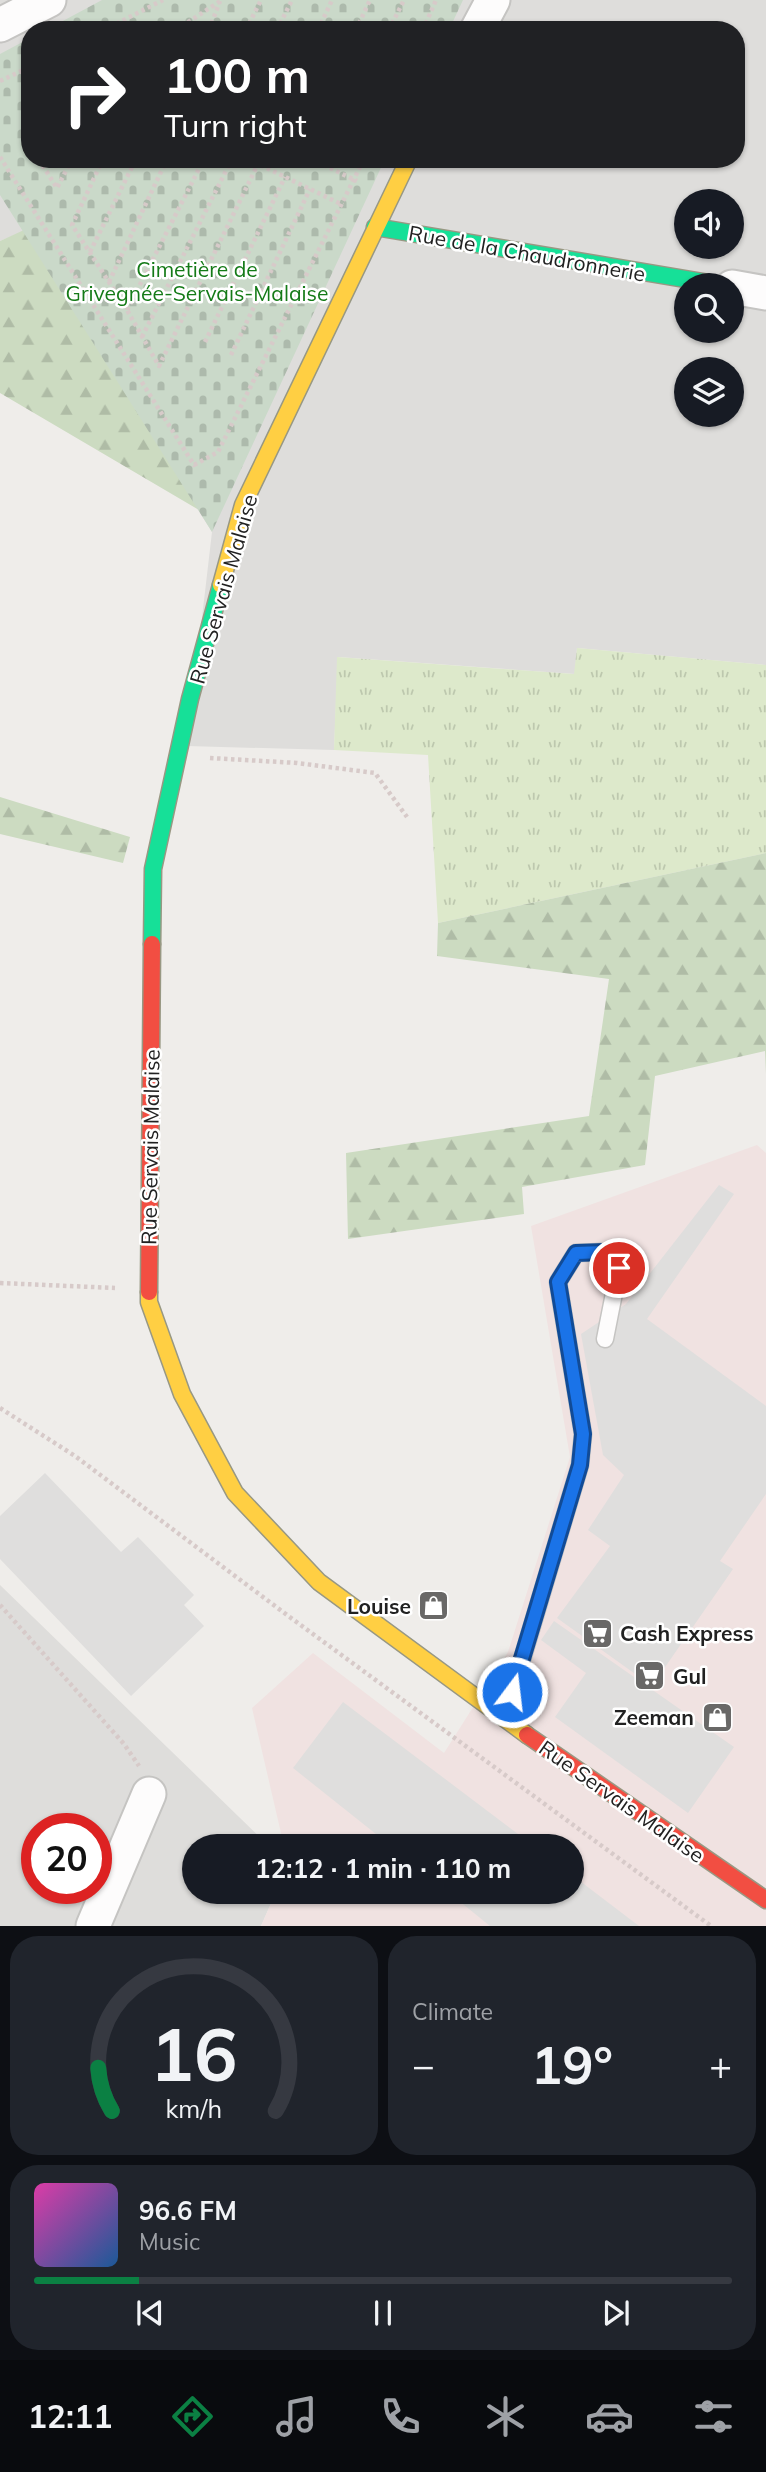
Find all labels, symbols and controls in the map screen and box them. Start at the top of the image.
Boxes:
text: 100 m [164,44,310,105]
icon: right [49,49,140,140]
text: Turn right [164,105,307,145]
map controls [674,189,744,427]
button: sound [674,189,744,259]
street label: Rue de la Chaudronnerie [407,219,647,287]
park label: Cimetière de Grivegnée-Servais-Malaise [66,256,328,306]
button: search [674,273,744,343]
button: layers [674,357,744,427]
street label: Rue Servais Malaise [184,491,262,687]
street label: Rue Servais Malaise [135,1049,165,1245]
pin [589,1238,649,1298]
icon: arrive [600,1249,638,1287]
shop icon: Louise [417,1589,451,1623]
place label: Louise [347,1593,411,1619]
supermarket icon: Cash Express [580,1616,614,1650]
place label: Cash Express [620,1620,754,1646]
position arrow [475,1655,549,1729]
supermarket icon: Gul [633,1659,667,1693]
place label: Gul [673,1663,707,1689]
shop icon: Zeeman [700,1700,734,1734]
place label: Zeeman [614,1704,694,1730]
street label: Rue Servais Malaise [534,1734,710,1868]
speed limit sign: 20 [21,1813,112,1904]
text: 12:12 · 1 min · 110 m [255,1852,511,1885]
text: Climate [412,1997,493,2026]
text: 16 [150,2009,238,2100]
text: 19° [531,2032,613,2097]
text: − [412,2041,435,2089]
text: + [709,2041,732,2089]
text: km/h [166,2093,222,2124]
text: 96.6 FM [139,2194,237,2227]
text: Music [139,2227,200,2256]
icon: previous [131,2294,169,2332]
icon: pause [364,2294,402,2332]
icon: next [597,2294,635,2332]
icon: directions [168,2392,217,2441]
icon: music [272,2392,321,2441]
icon: phone [376,2392,425,2441]
icon: climate [481,2392,530,2441]
icon: car [585,2392,634,2441]
icon: filters [689,2392,738,2441]
text: 12:11 [28,2396,112,2436]

